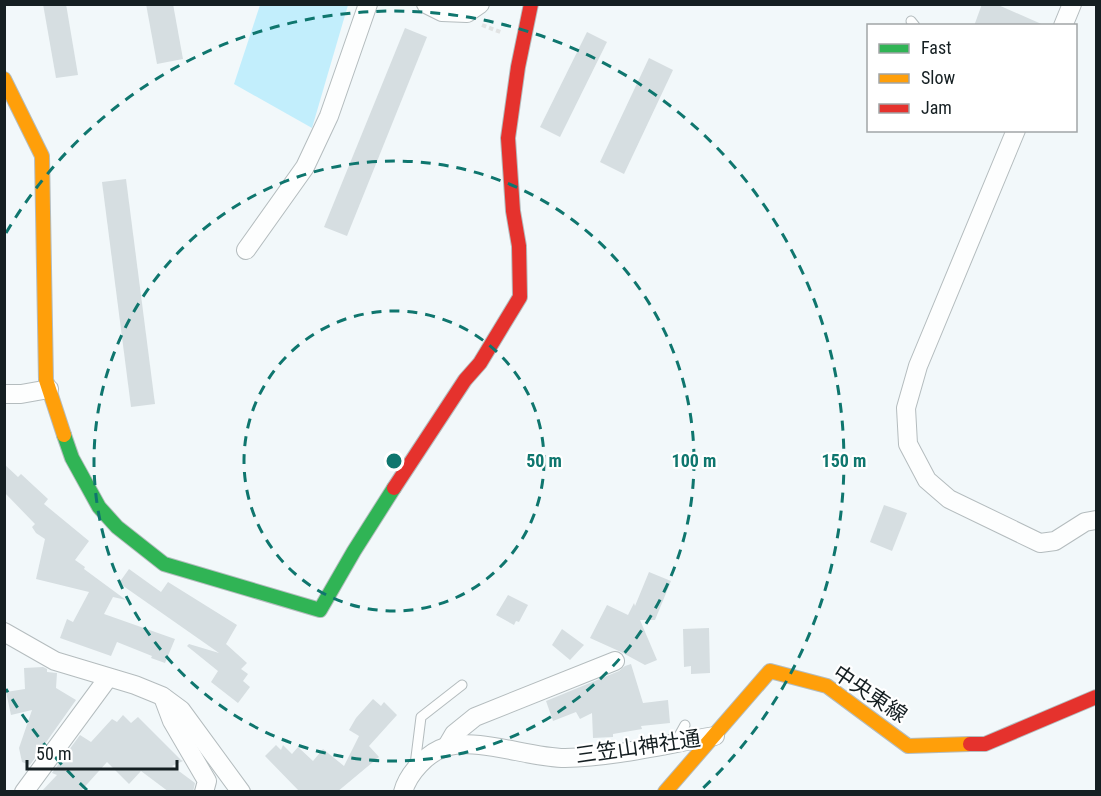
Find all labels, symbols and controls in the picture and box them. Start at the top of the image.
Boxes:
legend [867,24,1077,132]
text: Fast [921,37,952,58]
text: Slow [921,67,956,88]
text: Jam [921,97,952,118]
text: 50 m [526,450,562,471]
text: 100 m [672,450,716,471]
text: 150 m [822,450,866,471]
centre of rings [384,451,404,471]
street label: 中央東線 [828,661,912,727]
street label: 三笠山神社通 [574,726,702,768]
scale bar [27,733,177,771]
text: 50 m [36,743,71,764]

